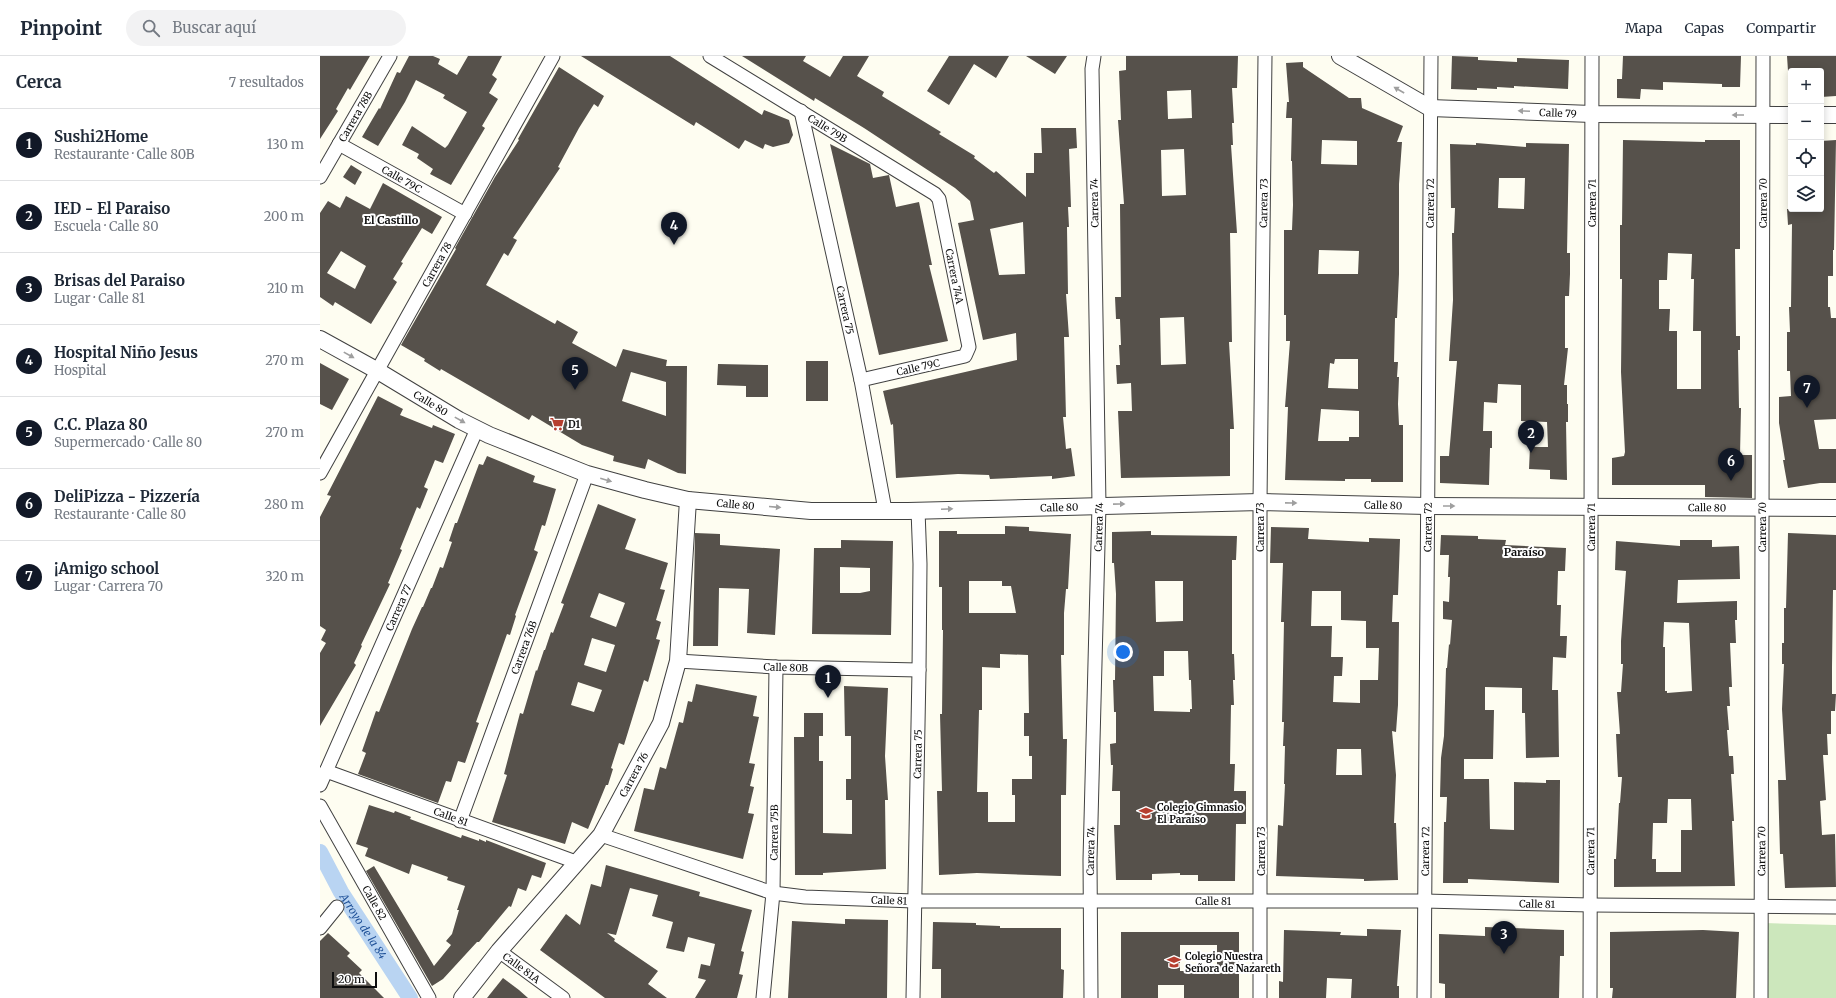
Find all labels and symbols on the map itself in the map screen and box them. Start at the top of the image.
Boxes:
one-way arrow [1393,87,1405,94]
street label: Carrera 78B [336,89,375,144]
street label: Calle 79 [1539,106,1577,120]
one-way arrow [1518,108,1530,115]
one-way arrow [1732,111,1744,118]
street label: Calle 79B [805,112,850,146]
street label: Calle 79C [379,163,425,196]
street label: Carrera 74 [1088,178,1101,228]
street label: Carrera 73 [1257,178,1271,228]
street label: Carrera 72 [1424,178,1437,228]
street label: Carrera 71 [1586,178,1599,227]
street label: Carrera 70 [1757,178,1770,228]
pin: 4 [661,212,687,245]
district label: El Castillo [364,213,419,227]
street label: Carrera 78 [419,240,455,289]
street label: Carrera 74A [942,247,966,306]
street label: Carrera 75 [833,285,857,336]
one-way arrow [343,351,355,358]
street label: Calle 79C [895,356,942,379]
pin: 5 [562,357,588,390]
pin: 7 [1794,375,1820,408]
street label: Calle 80 [411,388,450,419]
supermarket icon: D1 [549,416,565,432]
one-way arrow [454,417,466,423]
place label: D1 [568,418,580,431]
pin: 2 [1518,420,1544,453]
pin: 6 [1718,448,1744,481]
one-way arrow [600,477,612,483]
street label: Calle 80 [716,497,755,513]
street label: Calle 80 [1364,498,1402,512]
one-way arrow [1285,500,1298,506]
street label: Calle 80 [1040,501,1079,515]
one-way arrow [1113,501,1126,507]
street label: Calle 80 [1688,501,1726,514]
street label: Carrera 74 [1092,502,1106,552]
street label: Carrera 73 [1254,502,1267,552]
street label: Carrera 72 [1421,502,1435,552]
street label: Carrera 71 [1585,502,1598,551]
street label: Carrera 70 [1756,502,1769,552]
one-way arrow [1443,503,1456,509]
one-way arrow [769,504,781,511]
one-way arrow [941,506,953,513]
district label: Paraíso [1504,545,1545,559]
street label: Carrera 77 [383,582,415,633]
street label: Carrera 76B [508,619,540,676]
your location [1113,642,1133,662]
street label: Calle 80B [763,660,809,675]
pin: 1 [815,665,841,698]
street label: Carrera 75 [911,729,925,779]
street label: Carrera 76 [617,750,651,799]
place label: Colegio Gimnasio El Paraíso [1157,801,1243,826]
street label: Carrera 75B [767,804,781,861]
street label: Calle 81 [432,805,470,829]
school or university icon: Colegio Gimnasio El Paraíso [1138,805,1154,821]
street label: Carrera 74 [1084,826,1098,876]
street label: Carrera 73 [1255,826,1268,876]
street label: Carrera 72 [1419,826,1432,876]
street label: Carrera 71 [1584,826,1597,875]
street label: Carrera 70 [1755,826,1768,876]
street label: Calle 82 [359,883,389,922]
water label: Arroyo de la 84 [336,890,390,962]
street label: Calle 81 [871,893,908,908]
street label: Calle 81 [1195,895,1232,908]
street label: Calle 81 [1519,897,1556,911]
pin: 3 [1491,921,1517,954]
street label: Calle 81A [500,950,543,987]
place label: Colegio Nuestra Señora de Nazareth [1185,950,1281,975]
school or university icon: Colegio Nuestra Señora de Nazareth [1166,954,1182,970]
scale bar [332,970,377,989]

